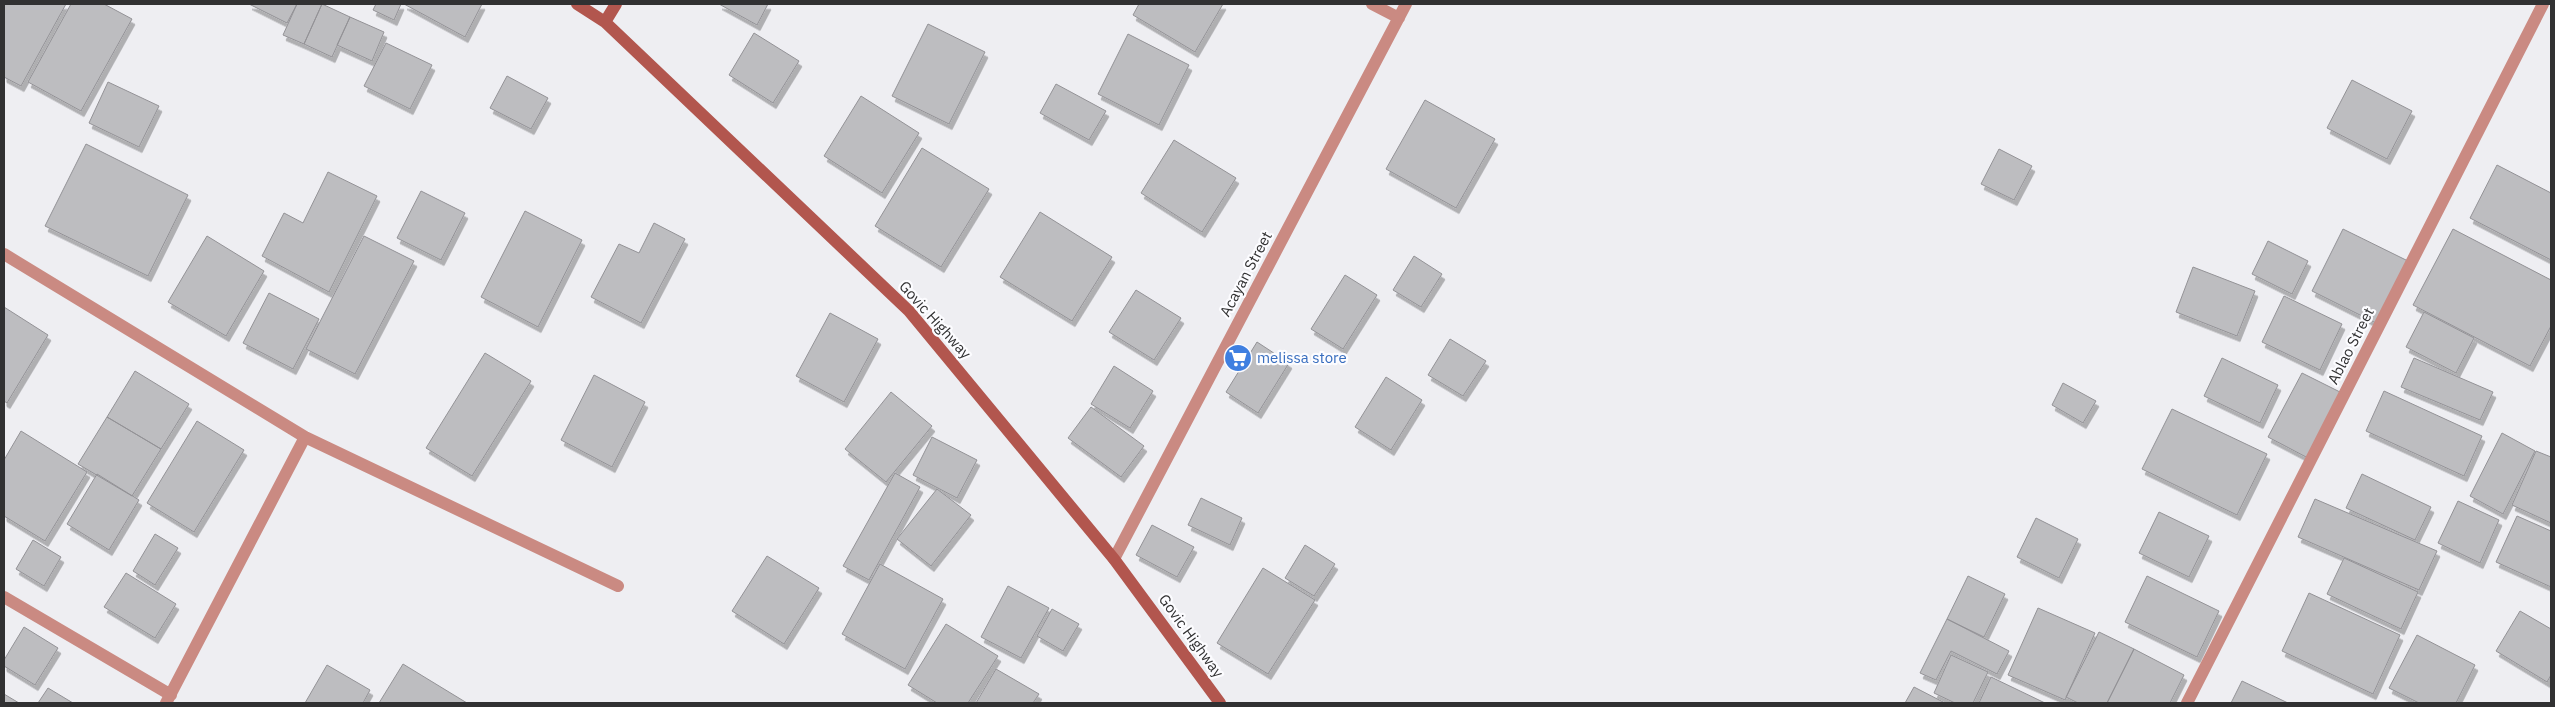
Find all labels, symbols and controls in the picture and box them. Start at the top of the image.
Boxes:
street label: Acayan Street [1215,228,1276,320]
street label: Govic Highway [895,277,976,363]
street label: Ablao Street [2323,304,2378,387]
supermarket icon: melissa store [1223,343,1253,373]
place label: melissa store [1257,348,1347,367]
street label: Govic Highway [1155,590,1228,682]

